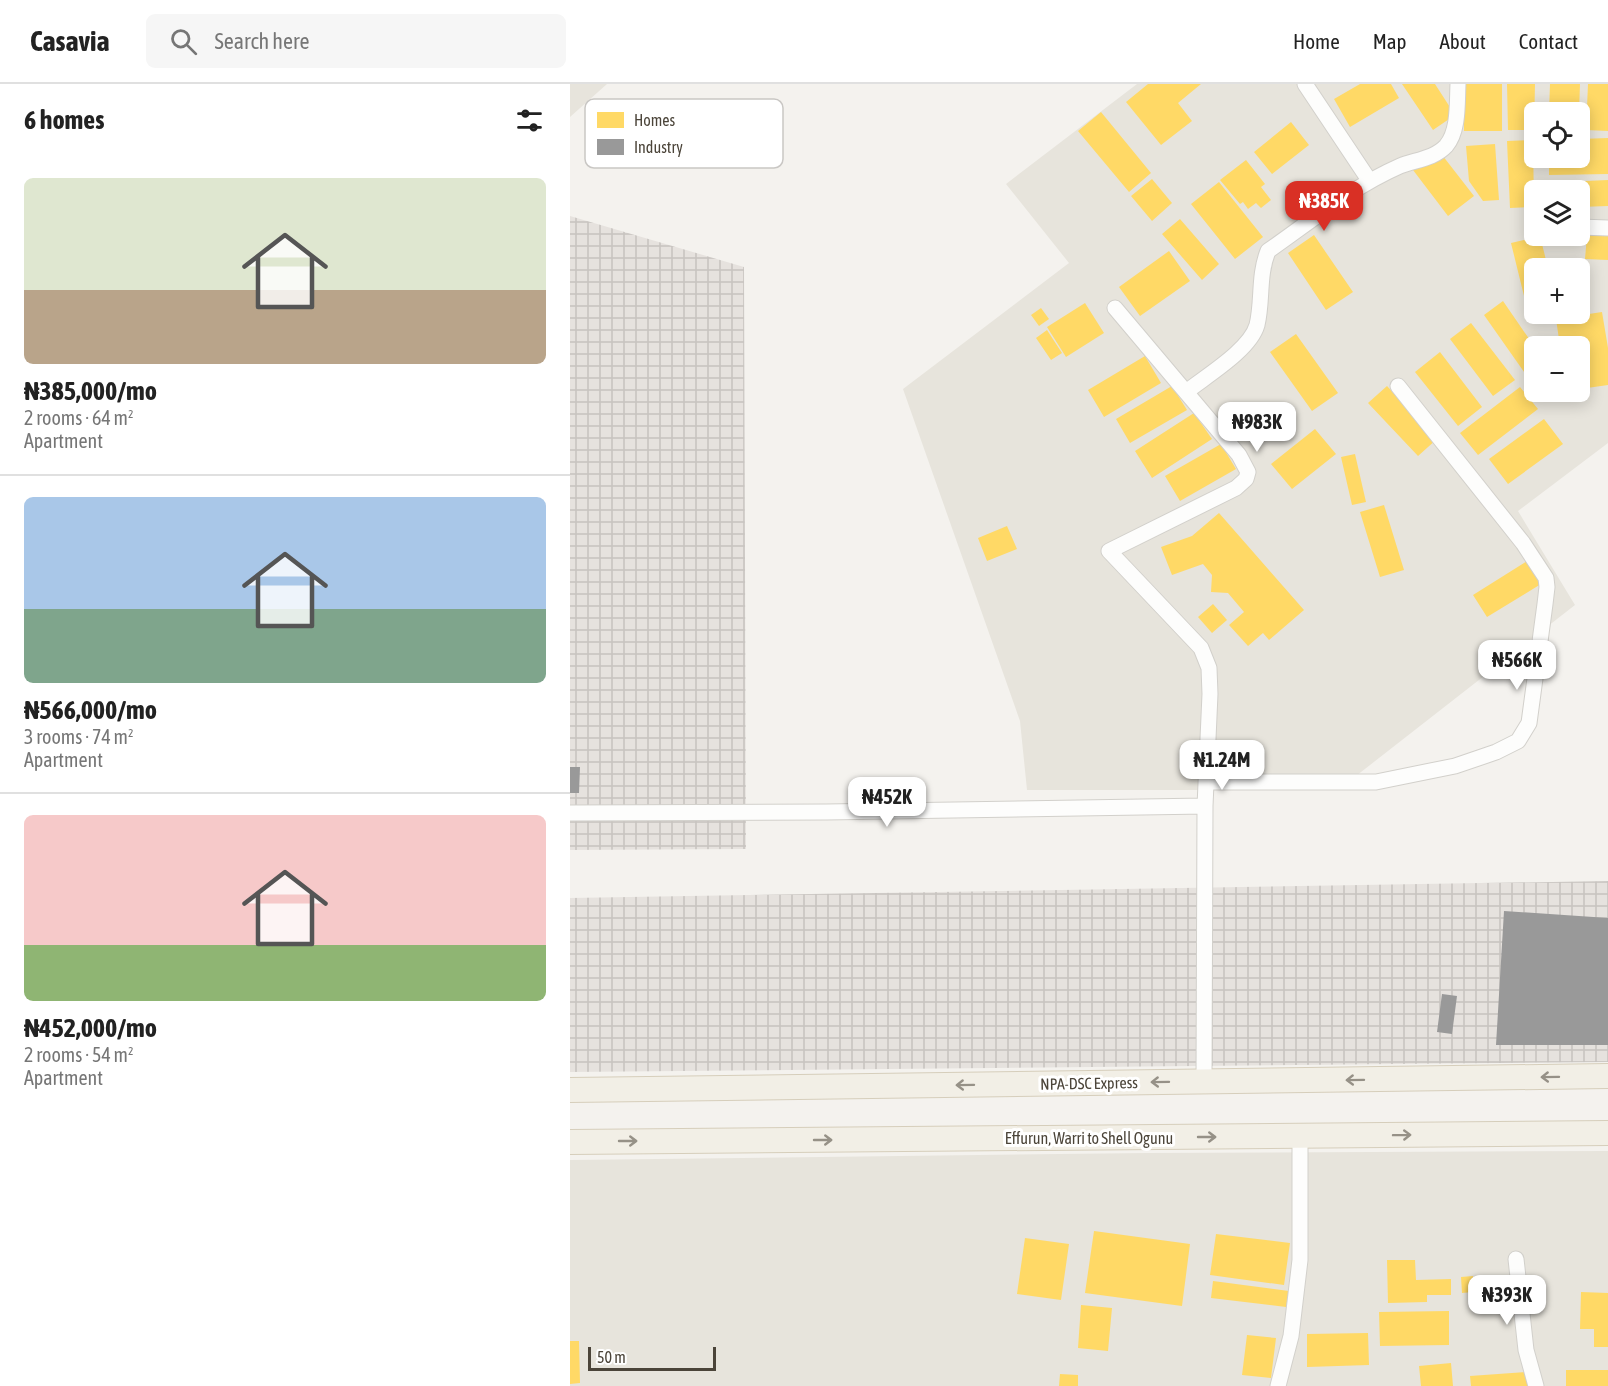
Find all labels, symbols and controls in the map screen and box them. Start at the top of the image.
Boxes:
search box [146,14,566,68]
text: Casavia [30,25,110,57]
icon: search [167,25,200,58]
text: Search here [215,28,309,54]
text: Home [1293,29,1340,53]
text: Map [1373,29,1407,53]
text: About [1440,29,1486,53]
text: Contact [1519,29,1578,53]
legend [585,99,783,168]
map controls [1524,102,1590,402]
button: locate [1524,102,1590,168]
icon: filters [513,104,546,137]
text: 6 homes [24,105,104,135]
text: Homes [634,111,676,129]
text: Industry [634,138,683,157]
button: layers [1524,180,1590,246]
pin: ₦385K [1282,181,1366,232]
text: ₦385K [1299,189,1349,212]
icon: home [231,217,339,325]
button: + [1524,258,1590,324]
button: − [1524,336,1590,402]
text: ₦385,000/mo [24,376,157,406]
pin: ₦983K [1215,402,1299,453]
text: 2 rooms · 64 m² [24,406,134,429]
text: ₦983K [1232,410,1282,433]
text: Apartment [24,429,103,452]
icon: home [231,536,339,644]
pin: ₦566K [1475,640,1559,691]
text: ₦566K [1492,648,1542,671]
text: ₦566,000/mo [24,695,157,725]
text: 3 rooms · 74 m² [24,725,134,748]
pin: ₦1.24M [1173,740,1271,791]
text: Apartment [24,748,103,771]
text: ₦1.24M [1194,748,1250,771]
pin: ₦452K [845,777,929,828]
text: ₦452K [862,785,912,808]
icon: home [231,854,339,962]
text: ₦452,000/mo [24,1013,157,1043]
text: 2 rooms · 54 m² [24,1043,134,1066]
text: Apartment [24,1066,103,1089]
one-way arrow [1540,1071,1560,1083]
street label: NPA-DSC Express [1040,1073,1138,1094]
one-way arrow [1345,1074,1365,1085]
one-way arrow [1150,1076,1170,1088]
one-way arrow [955,1079,975,1091]
street label: Effurun, Warri to Shell Ogunu [1005,1129,1173,1148]
one-way arrow [1392,1129,1412,1141]
one-way arrow [1197,1131,1217,1143]
one-way arrow [813,1134,833,1146]
one-way arrow [618,1135,638,1147]
pin: ₦393K [1465,1275,1549,1326]
text: ₦393K [1482,1283,1532,1306]
scale bar [588,1344,716,1372]
text: 50 m [597,1348,626,1366]

